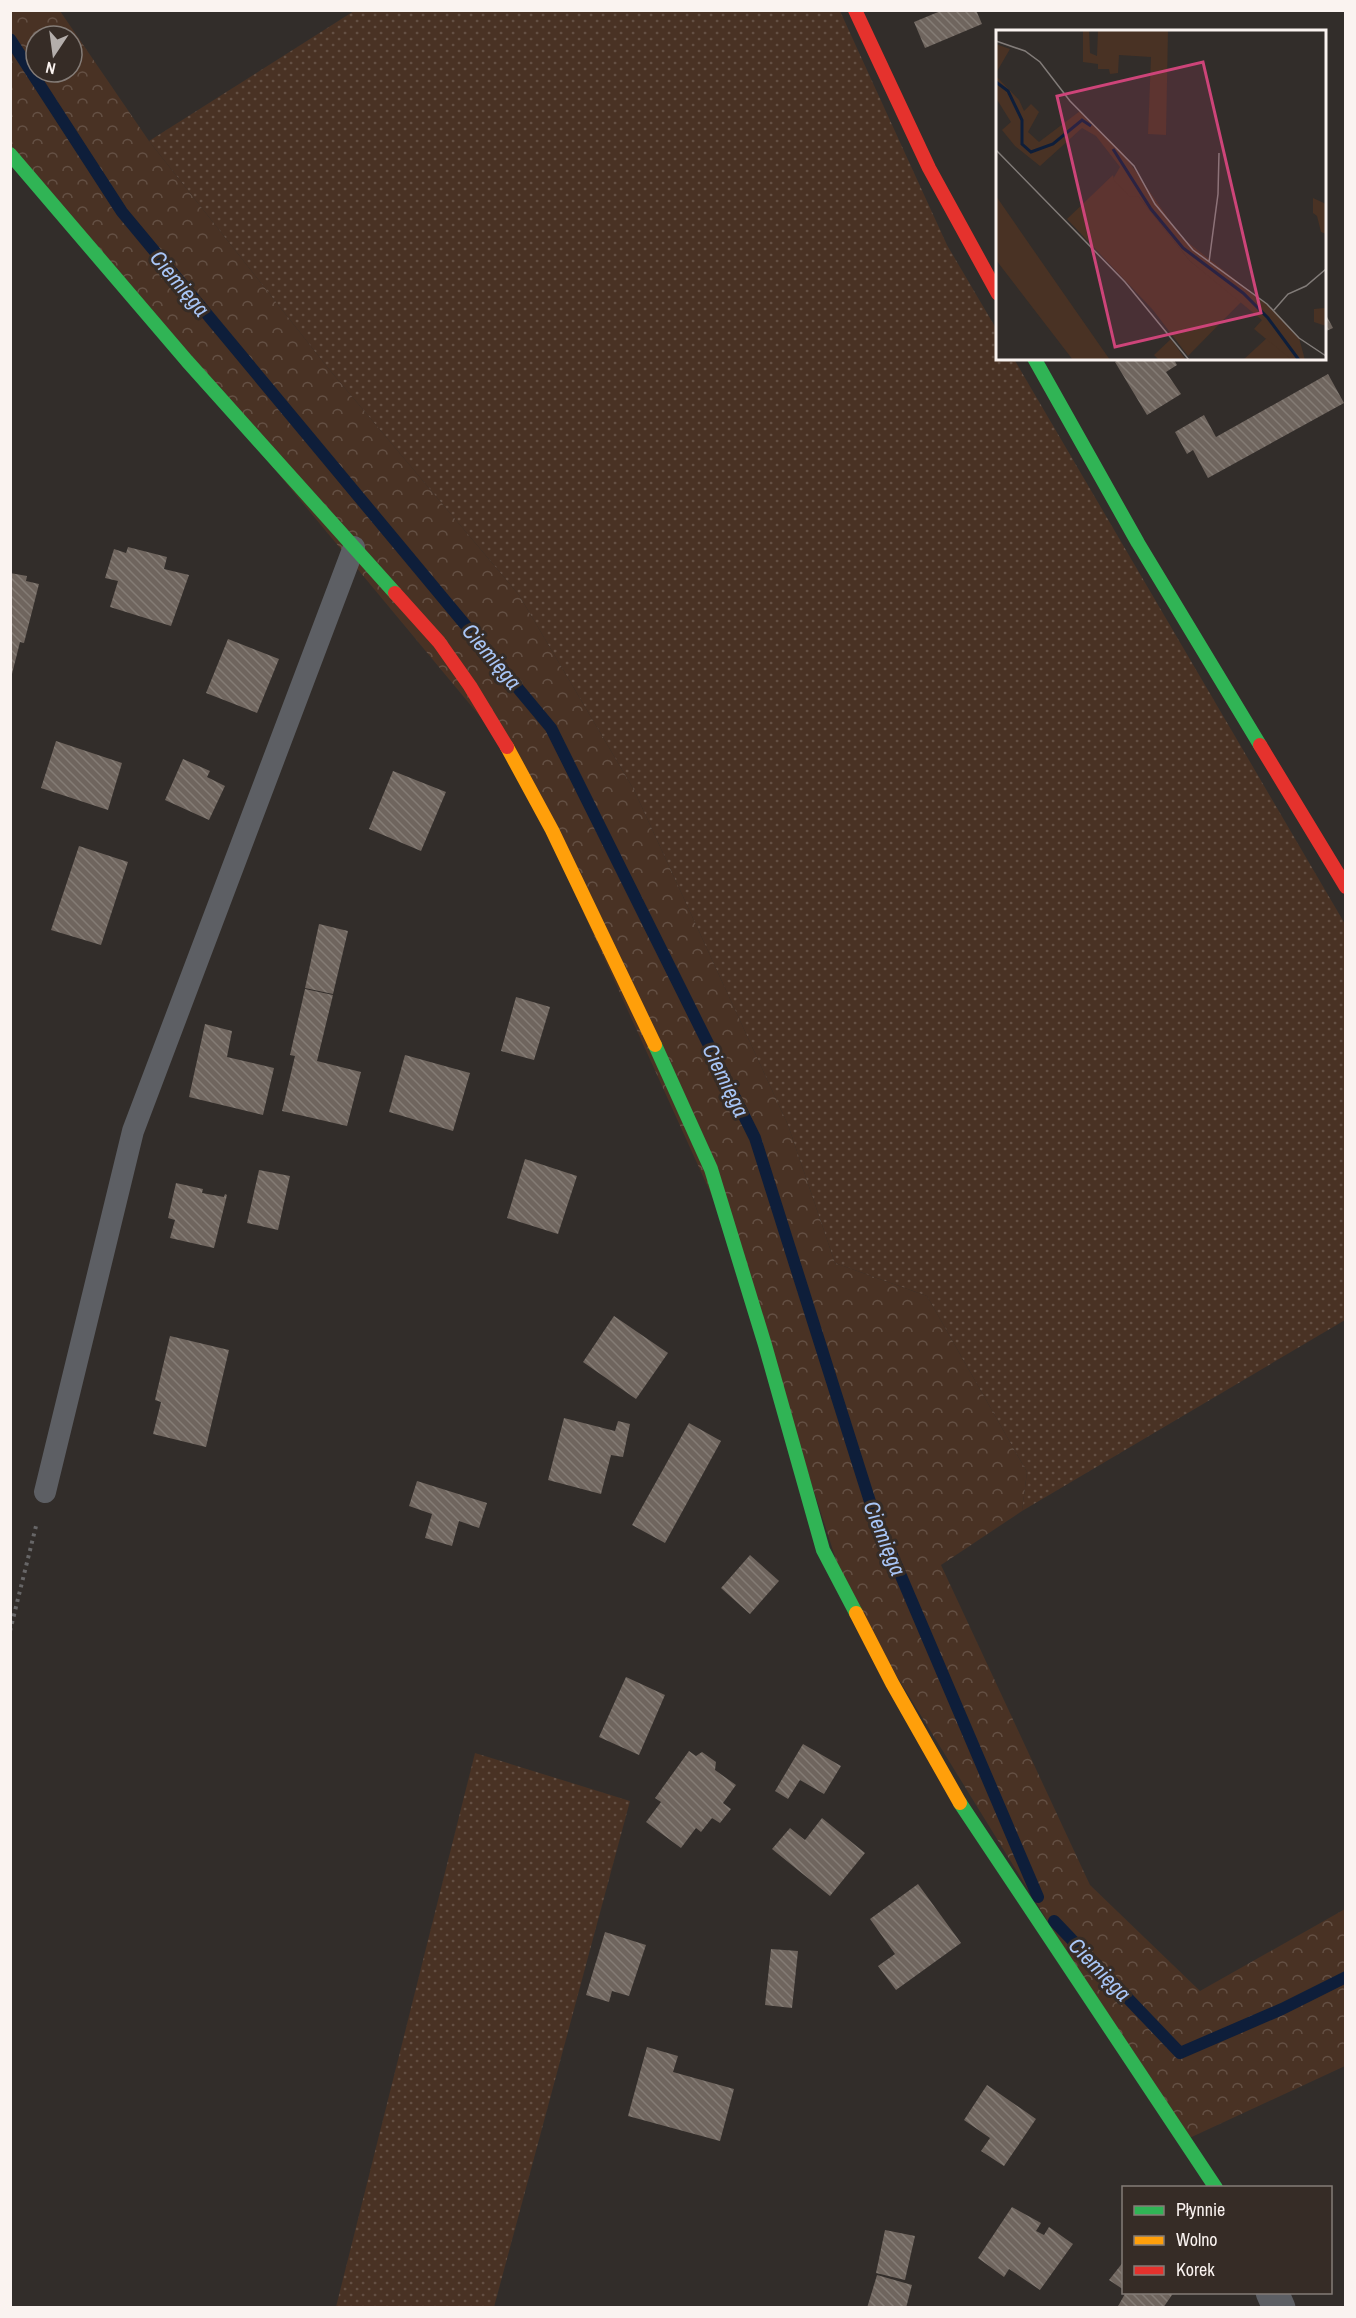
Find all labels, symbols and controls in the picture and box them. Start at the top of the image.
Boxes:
north arrow [24,24,84,84]
inset map [996,30,1326,360]
text: N [44,57,58,80]
water label: Ciemięga [143,243,217,323]
water label: Ciemięga [455,616,529,696]
water label: Ciemięga [695,1038,757,1122]
water label: Ciemięga [856,1496,914,1580]
water label: Ciemięga [1062,1930,1138,2008]
legend [1122,2186,1332,2294]
text: Płynnie [1176,2197,1225,2222]
text: Wolno [1176,2227,1218,2252]
text: Korek [1176,2257,1215,2282]

